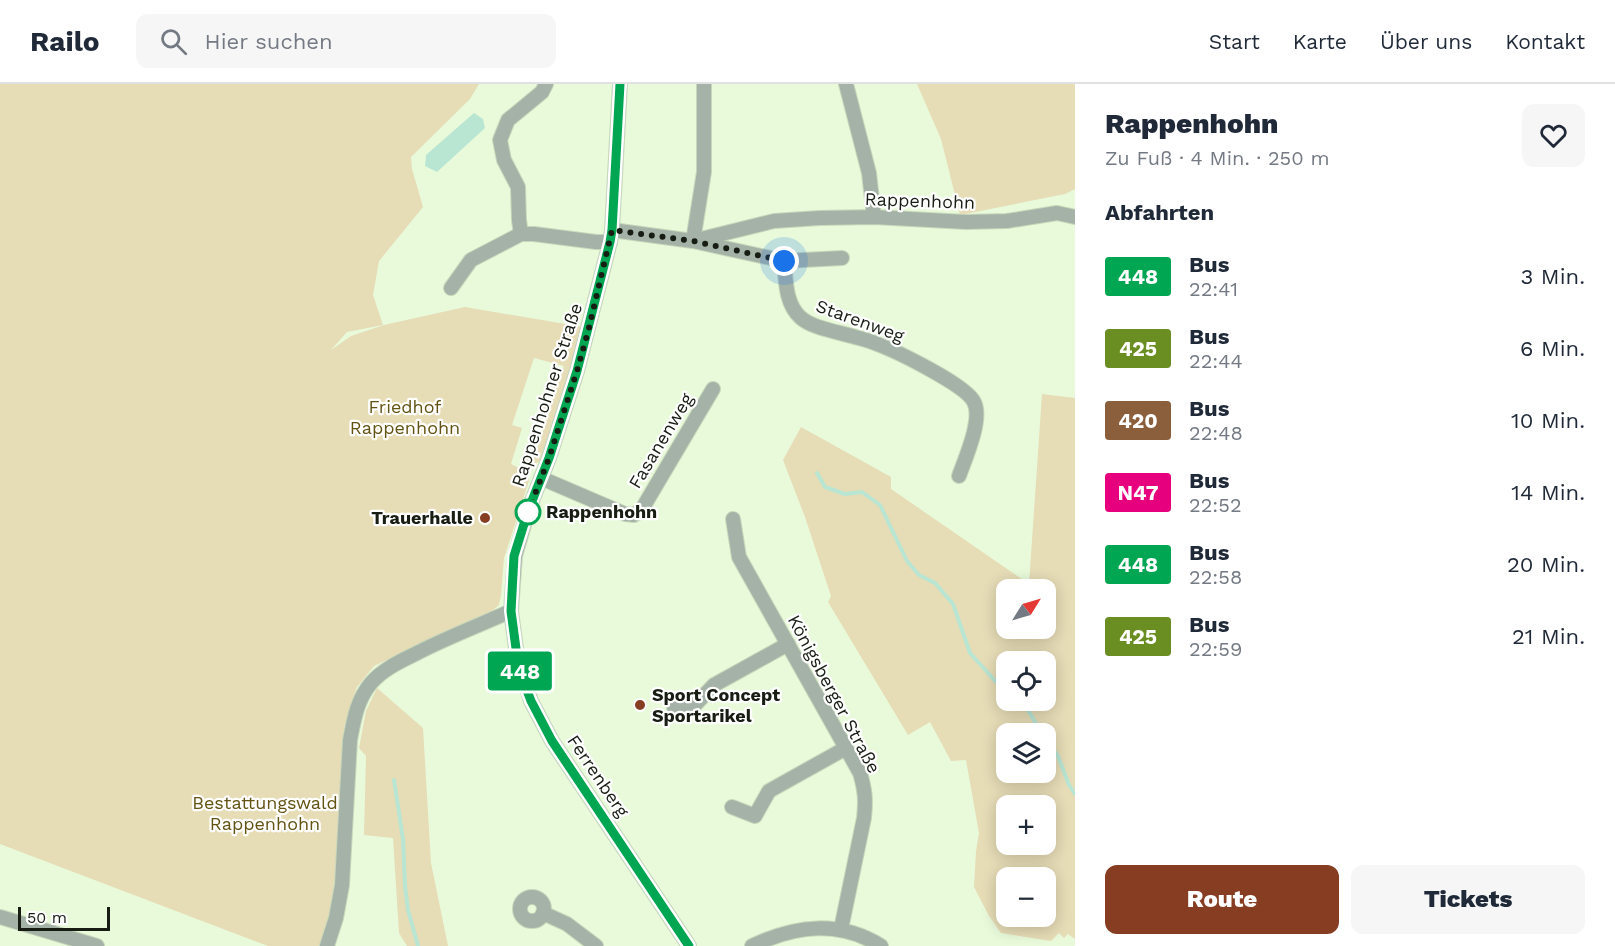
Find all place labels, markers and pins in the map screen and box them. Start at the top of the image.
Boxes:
marker: Rappenhohn [515,499,541,525]
place label: Rappenhohn [546,501,657,522]
place label: Trauerhalle [371,507,473,528]
marker: Trauerhalle [478,511,492,525]
place label: Sport Concept Sportarikel [652,684,780,726]
marker: Sport Concept Sportarikel [633,698,647,712]

